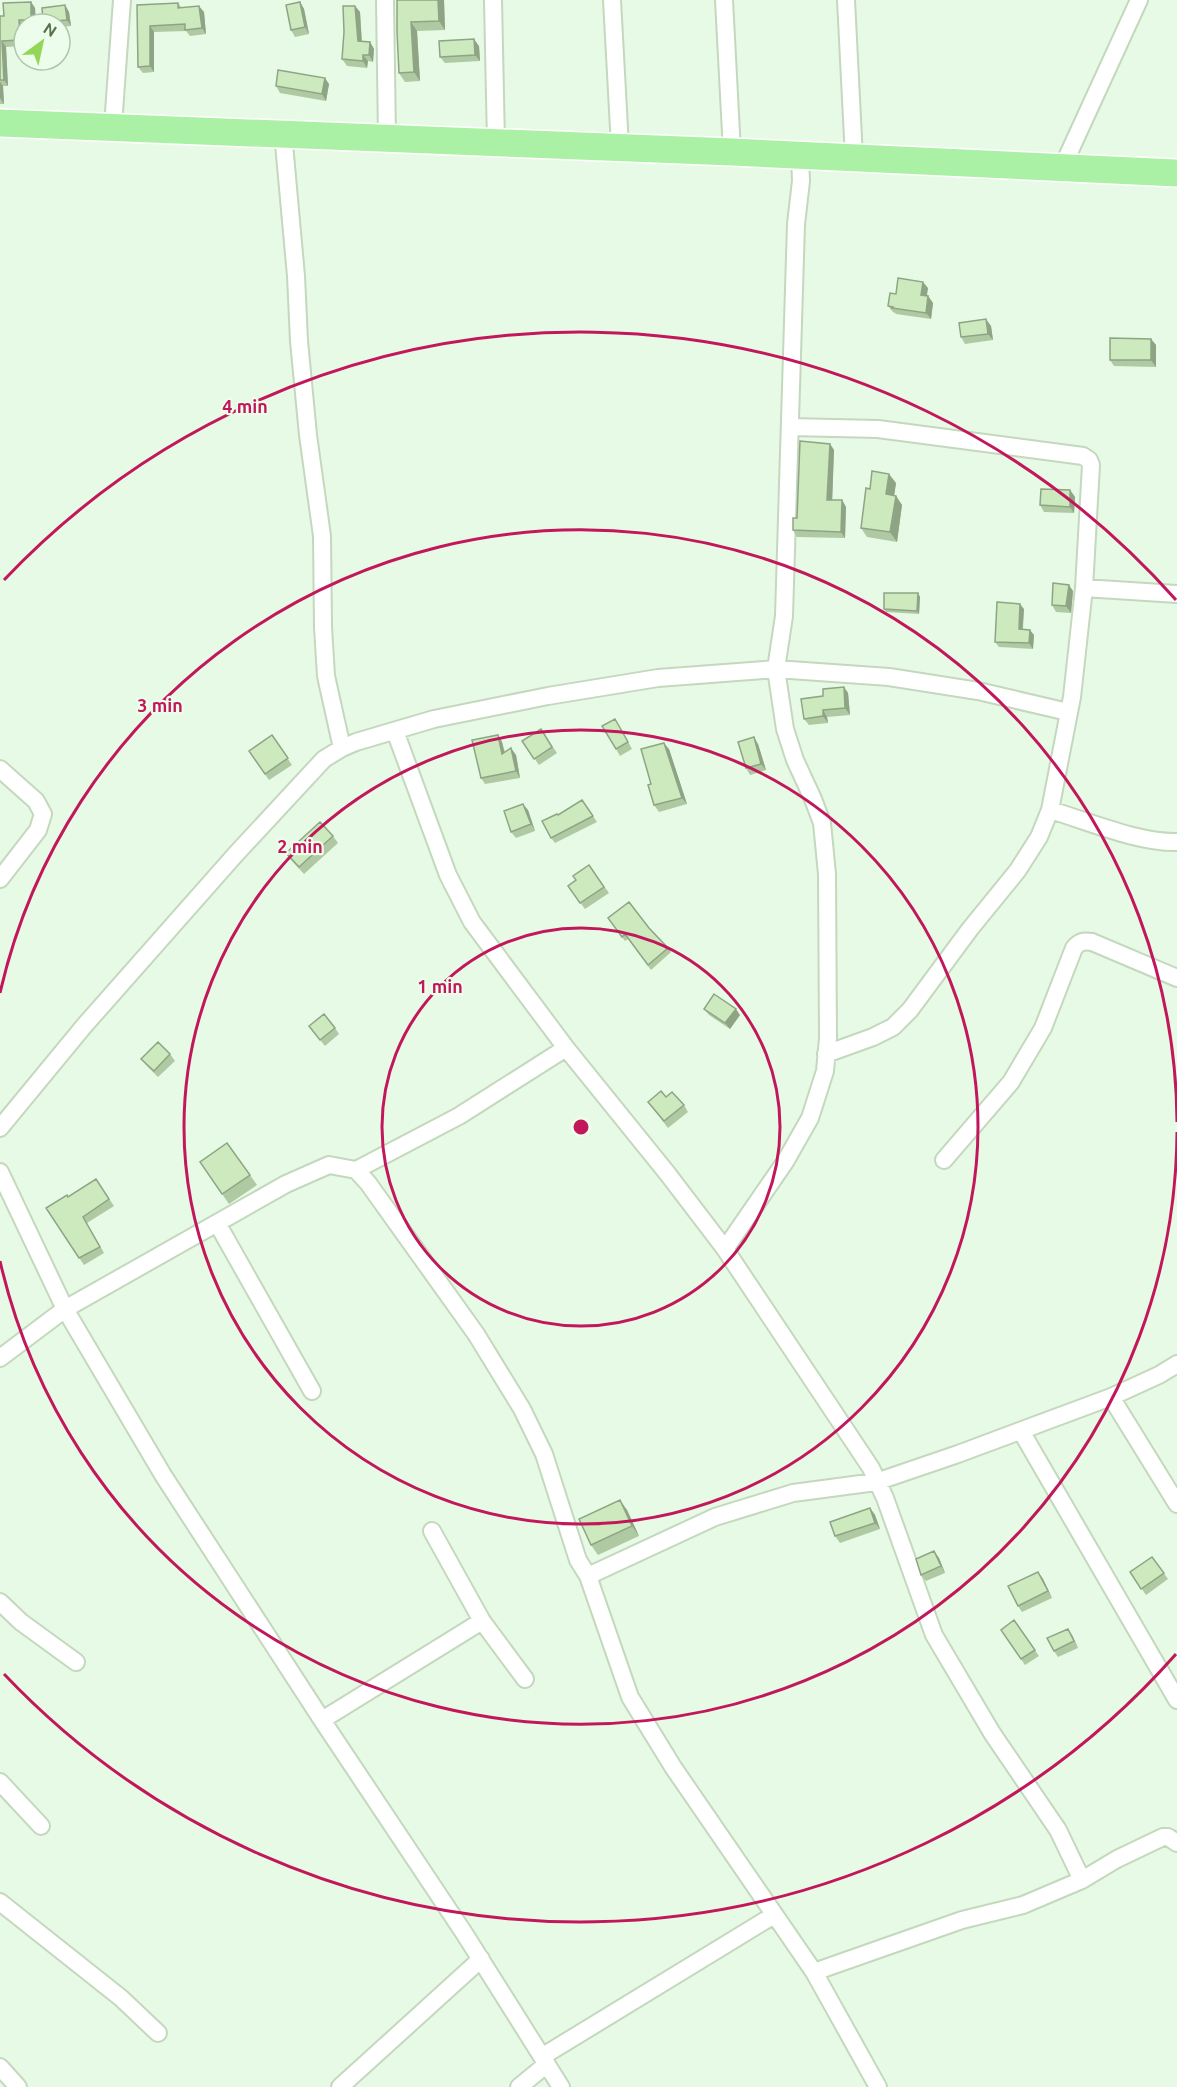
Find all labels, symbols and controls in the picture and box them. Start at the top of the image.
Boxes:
north arrow [12,12,72,72]
text: N [40,19,60,40]
text: 4 min [222,396,268,416]
text: 3 min [137,695,183,715]
text: 2 min [277,836,323,856]
text: 1 min [417,976,463,996]
centre of rings [571,1117,591,1137]

